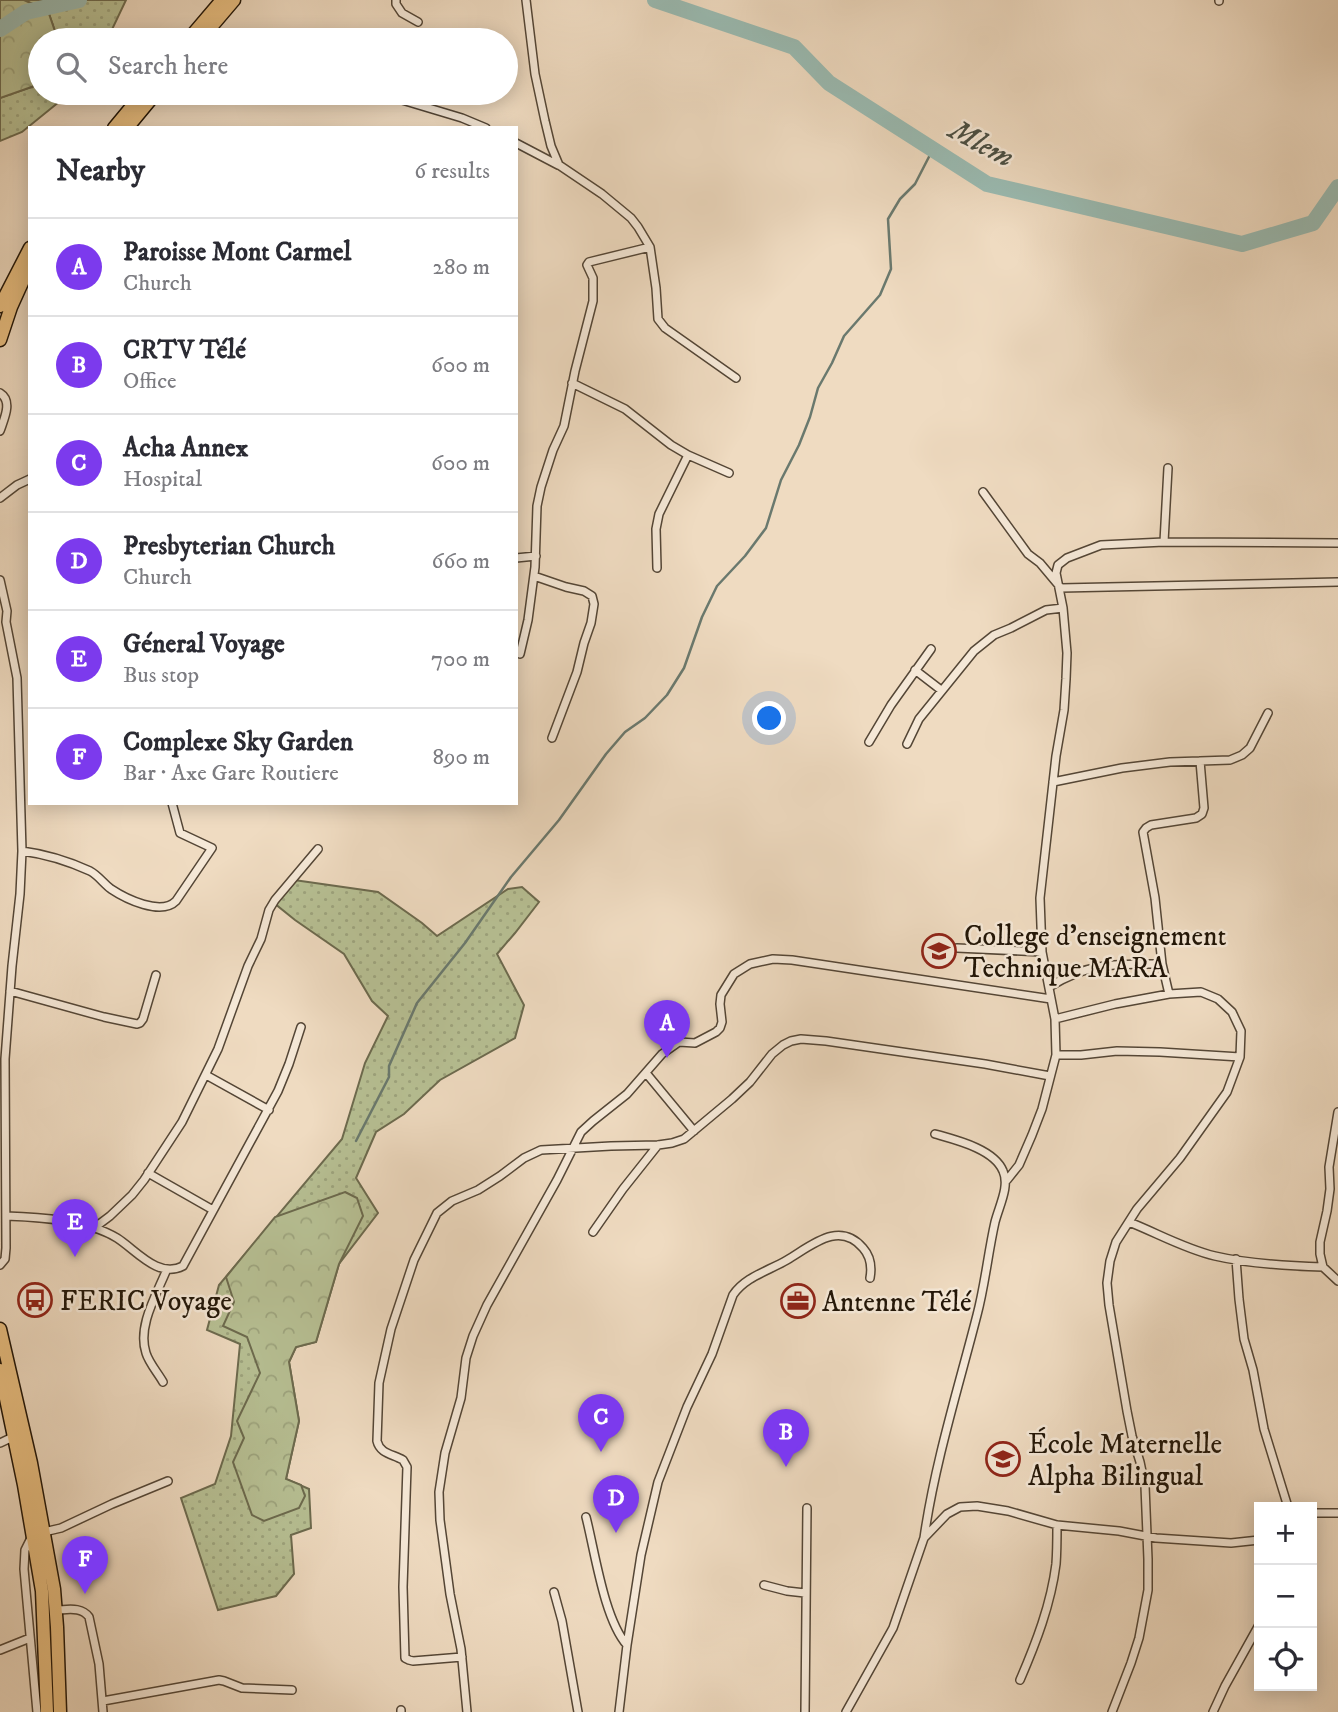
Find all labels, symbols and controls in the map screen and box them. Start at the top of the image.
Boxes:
search box [28,28,518,105]
icon: search [52,48,90,86]
text: Search here [108,50,228,83]
water label: Mlem [941,111,1020,177]
text: Nearby [56,153,145,190]
text: 6 results [414,157,490,186]
text: Paroisse Mont Carmel [123,236,351,269]
text: A [72,253,86,282]
text: 280 m [433,253,490,282]
text: Church [123,269,192,298]
text: CRTV Télé [123,334,246,367]
text: B [72,351,86,380]
text: 600 m [431,351,490,380]
text: Office [123,367,177,396]
text: Acha Annex [123,432,248,465]
text: C [71,449,87,478]
text: 600 m [431,449,490,478]
text: Hospital [123,465,202,494]
text: Presbyterian Church [123,530,335,563]
text: D [70,547,88,576]
text: 660 m [431,547,490,576]
text: Church [123,563,192,592]
text: Géneral Voyage [123,628,285,661]
text: E [71,645,87,674]
text: 700 m [431,645,490,674]
text: Bus stop [123,661,199,690]
your location [752,701,786,735]
text: Complexe Sky Garden [123,726,353,759]
text: F [72,743,86,772]
text: 890 m [432,743,490,772]
text: Bar · Axe Gare Routiere [123,759,339,788]
place label: College d'enseignement Technique MARA [964,919,1227,986]
school or university icon: College d'enseignement Technique MARA [920,932,958,970]
pin: A [644,1000,690,1058]
pin: E [52,1199,98,1257]
bus stop icon: FERIC Voyage [16,1281,54,1319]
office icon: Antenne Télé [779,1282,817,1320]
place label: FERIC Voyage [60,1284,232,1319]
place label: Antenne Télé [822,1285,972,1320]
pin: C [578,1394,624,1452]
pin: B [763,1409,809,1467]
place label: École Maternelle Alpha Bilingual [1028,1427,1222,1494]
school or university icon: École Maternelle Alpha Bilingual [984,1440,1022,1478]
pin: D [593,1475,639,1533]
map controls [1254,1502,1317,1691]
button: + [1254,1502,1317,1565]
pin: F [62,1536,108,1594]
button: − [1254,1565,1317,1628]
button: locate [1254,1628,1317,1691]

